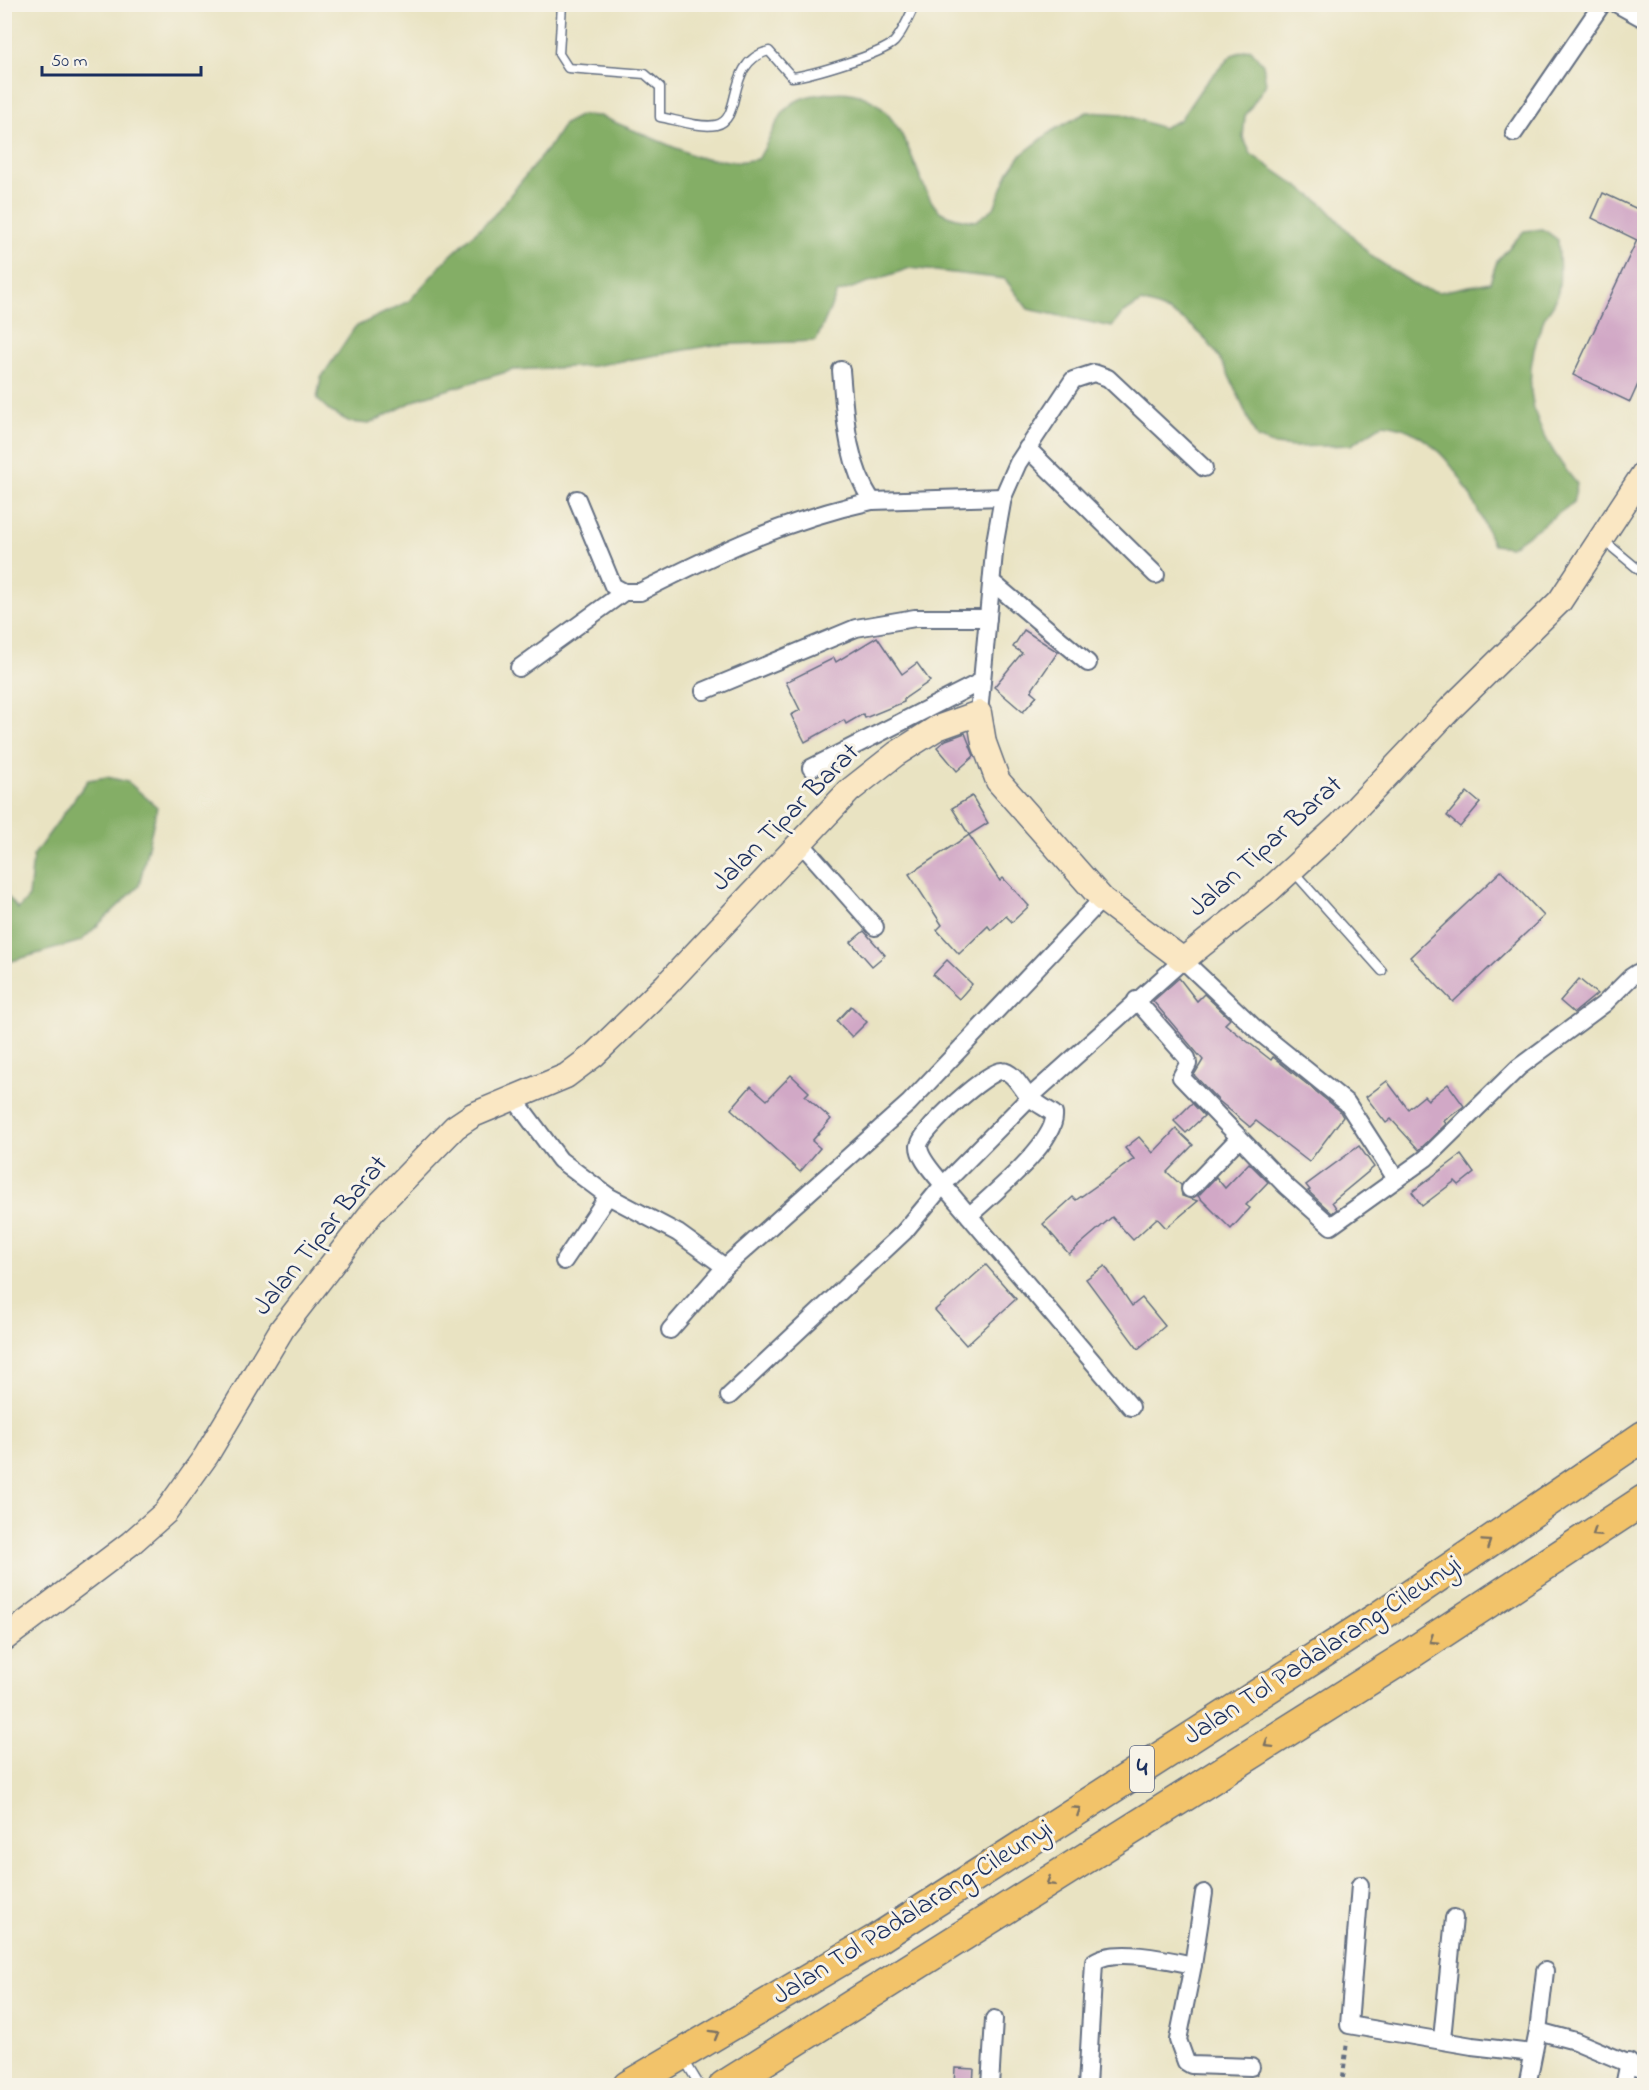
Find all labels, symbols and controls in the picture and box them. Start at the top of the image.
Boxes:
scale bar [42,39,201,77]
text: 50 m [51,49,88,75]
street label: Jalan Tipar Barat [703,735,869,901]
street label: Jalan Tipar Barat [1180,767,1352,927]
street label: Jalan Tipar Barat [244,1147,398,1325]
one-way arrow [1591,1525,1602,1536]
one-way arrow [1480,1539,1491,1550]
street label: Jalan Tol Padalarang–Cileunyi [1176,1546,1470,1756]
one-way arrow [1428,1632,1439,1643]
one-way arrow [1264,1737,1275,1748]
road number: 4 [1130,1746,1154,1792]
one-way arrow [1071,1806,1081,1818]
street label: Jalan Tol Padalarang–Cileunyi [765,1811,1061,2015]
one-way arrow [1046,1874,1056,1886]
one-way arrow [709,2030,719,2042]

